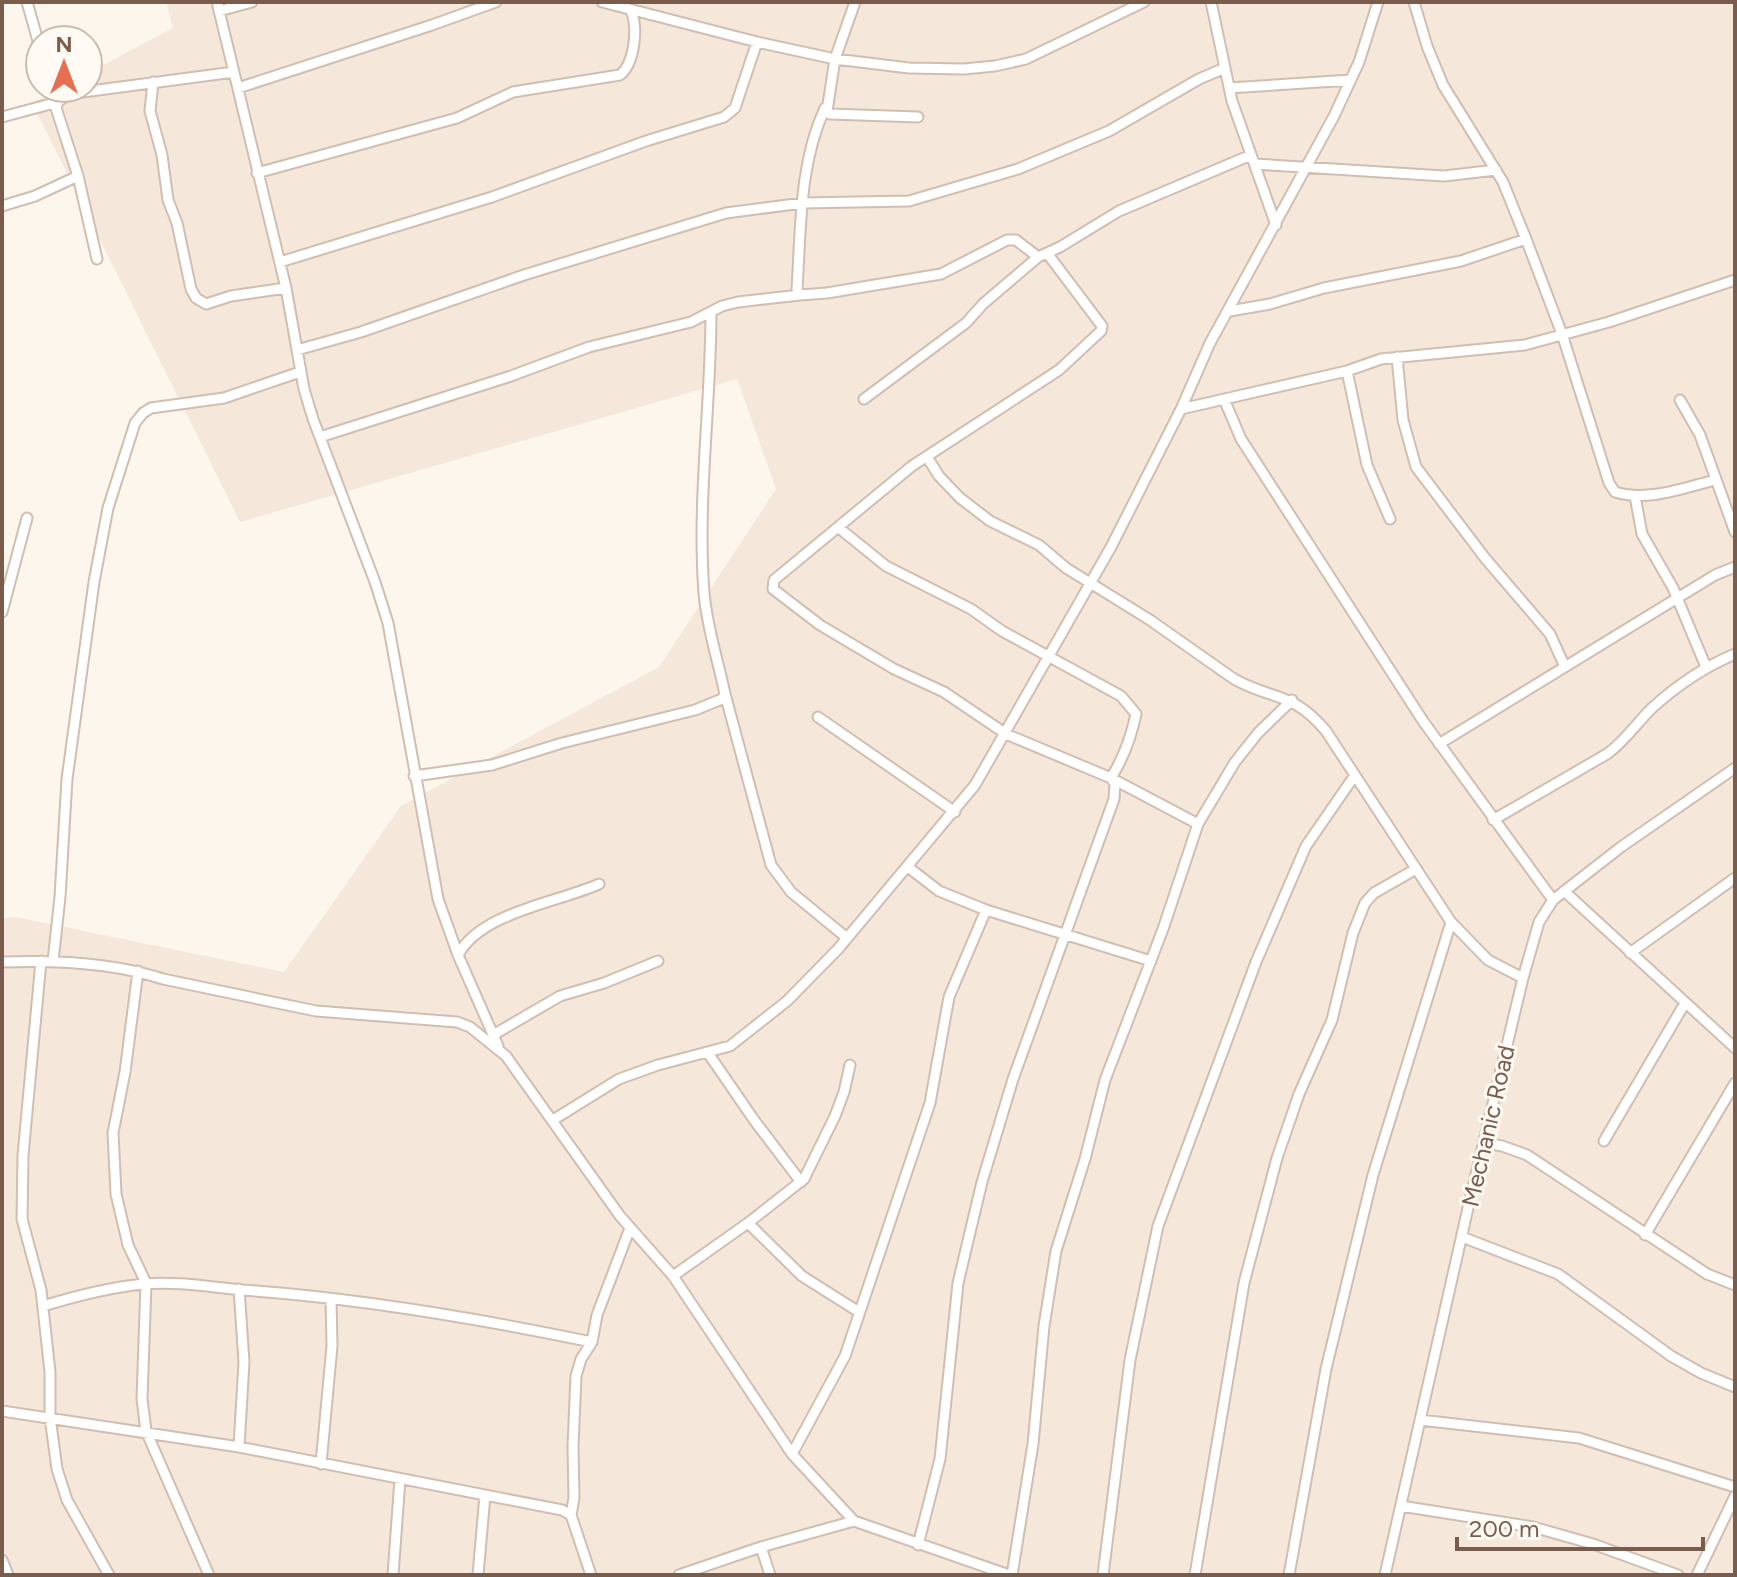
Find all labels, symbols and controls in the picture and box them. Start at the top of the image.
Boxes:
north arrow [24,24,104,104]
text: N [55,31,73,58]
street label: Mechanic Road [1455,1042,1521,1210]
scale bar [1457,1501,1703,1551]
text: 200 m [1469,1514,1540,1543]

